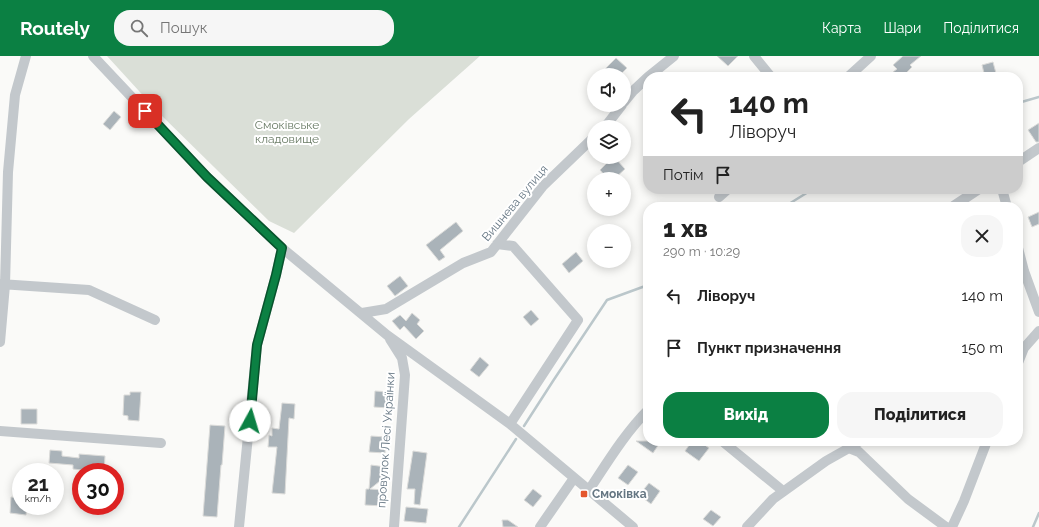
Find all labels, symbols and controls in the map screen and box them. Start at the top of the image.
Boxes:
search box [114,10,394,46]
text: Routely [20,17,90,39]
icon: search [128,17,150,39]
text: Пошук [160,19,208,37]
text: Карта [822,20,861,36]
text: Шари [883,20,921,36]
text: Поділитися [943,20,1019,36]
map controls [587,68,631,268]
button: sound [587,68,631,112]
text: 140 m [729,87,809,120]
icon: left [663,88,715,140]
pin [128,94,162,128]
icon: arrive [134,100,156,122]
park label: Смоківське кладовище [255,118,319,146]
button: layers [587,120,631,164]
text: Ліворуч [729,121,796,142]
street label: Вишнева вулиця [479,162,551,244]
icon: arrive [712,164,734,186]
text: Потім [663,166,704,184]
button: + [587,172,631,216]
text: 1 хв [663,214,708,243]
button: close [961,215,1003,257]
button: − [587,224,631,268]
text: 290 m · 10:29 [663,244,740,259]
icon: left [663,285,685,307]
text: Ліворуч [697,287,755,305]
text: 140 m [962,287,1003,305]
icon: arrive [663,337,685,359]
text: Пункт призначення [697,339,841,357]
text: 150 m [962,339,1003,357]
street label: провулок Лесі Українки [374,372,398,508]
button: Вихід [663,392,829,438]
button: Поділитися [837,392,1003,438]
position arrow [229,400,271,442]
speed limit sign: 30 [72,463,124,515]
text: 21 [27,472,49,496]
place label: Смоківка [592,487,647,501]
marker: Смоківка [579,489,589,499]
text: km/h [25,493,51,504]

